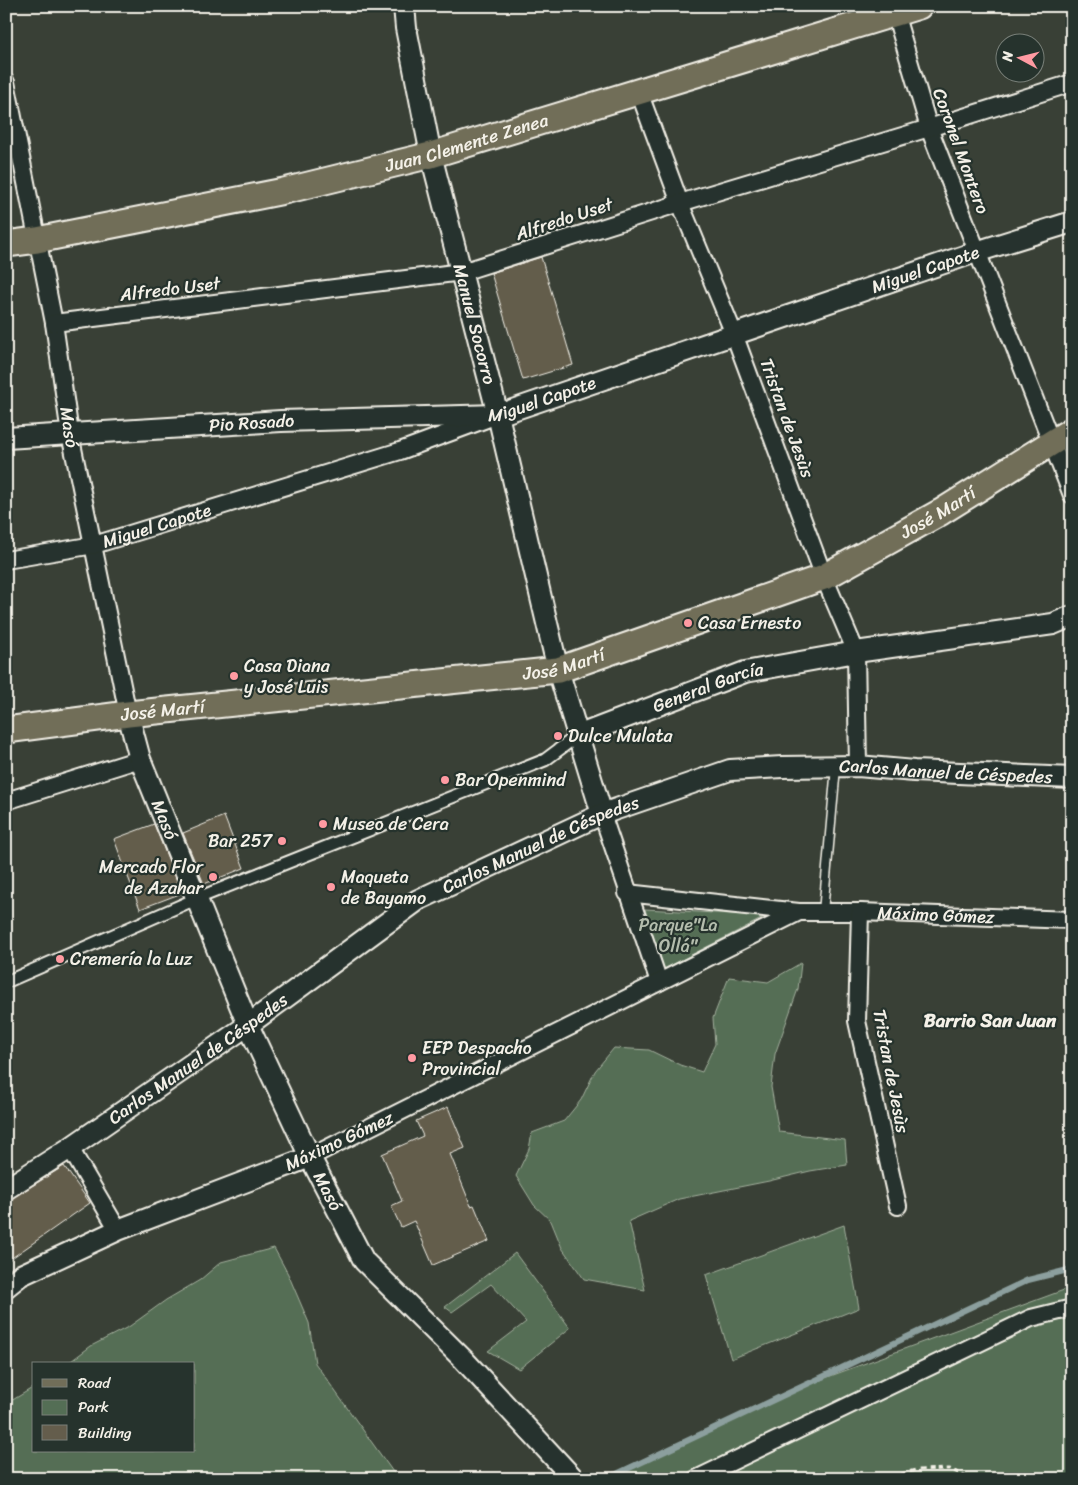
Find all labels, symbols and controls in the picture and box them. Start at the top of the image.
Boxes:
north arrow [996,32,1046,82]
text: N [994,50,1021,64]
street label: Coronel Montero [923,83,999,219]
street label: Juan Clemente Zenea [381,104,553,182]
street label: Alfredo Uset [510,188,618,250]
street label: Miguel Capote [867,236,984,303]
street label: Manuel Socorro [444,260,506,388]
street label: Alfredo Uset [117,267,223,311]
street label: Tristan de Jesùs [750,354,824,483]
street label: Miguel Capote [488,367,601,431]
street label: Masó [50,405,89,451]
street label: Pio Rosado [208,405,295,441]
street label: José Martí [893,477,984,548]
street label: Miguel Capote [98,494,216,558]
place label: Casa Ernesto [698,607,801,639]
marker: Casa Ernesto [682,617,694,629]
street label: José Martí [520,638,611,690]
place label: Casa Diana y José Luis [244,650,331,703]
street label: General García [648,653,767,722]
marker: Casa Diana y José Luis [228,670,240,682]
street label: José Martí [118,690,208,731]
place label: Dulce Mulata [568,720,674,752]
marker: Dulce Mulata [552,730,564,742]
street label: Carlos Manuel de Céspedes [839,750,1054,793]
place label: Bar Openmind [455,764,567,796]
marker: Bar Openmind [439,774,451,786]
street label: Carlos Manuel de Céspedes [436,786,644,903]
street label: Masó [142,795,188,846]
place label: Museo de Cera [333,808,449,840]
marker: Museo de Cera [317,818,329,830]
place label: Bar 257 [208,825,274,857]
marker: Bar 257 [276,835,288,847]
place label: Mercado Flor de Azahar [99,851,205,904]
place label: Maqueta de Bayamo [341,861,426,914]
marker: Mercado Flor de Azahar [207,871,219,883]
marker: Maqueta de Bayamo [325,881,337,893]
street label: Máximo Gómez [877,897,995,933]
park label: Parque"La Ollá" [638,909,718,962]
place label: Cremería la Luz [70,943,193,975]
marker: Cremería la Luz [54,953,66,965]
street label: Carlos Manuel de Céspedes [101,984,296,1133]
district label: Barrio San Juan [924,1004,1057,1037]
street label: Tristan de Jesùs [863,1006,919,1136]
place label: EEP Despacho Provincial [422,1032,532,1085]
marker: EEP Despacho Provincial [406,1052,418,1064]
street label: Máximo Gómez [279,1102,399,1180]
street label: Masó [304,1166,352,1218]
legend [32,1362,195,1452]
text: Road [78,1370,111,1396]
text: Park [78,1394,109,1420]
text: Building [78,1420,132,1446]

